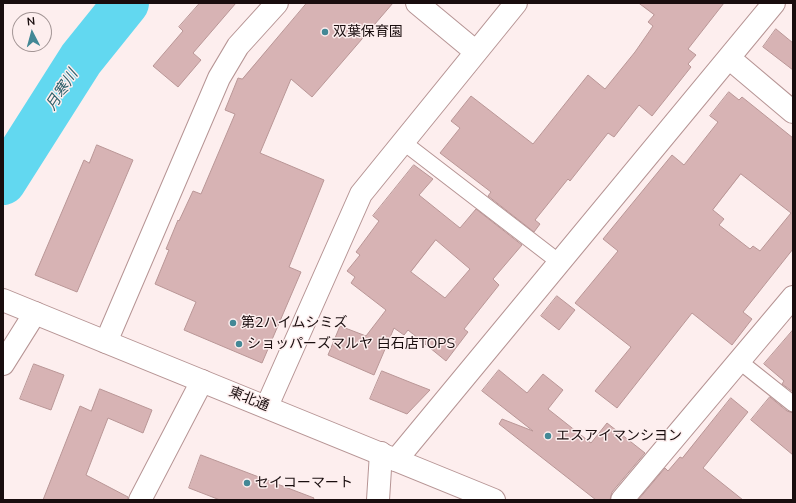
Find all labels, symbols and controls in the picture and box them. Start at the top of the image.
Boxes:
north arrow [12,12,52,52]
text: N [26,14,36,28]
place label: 双葉保育園 [333,24,403,40]
marker: 双葉保育園 [320,27,330,37]
water label: 月寒川 [42,66,82,114]
place label: 第2ハイムシミズ [241,315,347,331]
marker: 第2ハイムシミズ [228,318,238,328]
place label: ショッパーズマルヤ 白石店TOPS [247,336,455,352]
marker: ショッパーズマルヤ 白石店TOPS [234,339,244,349]
street label: 東北通 [226,383,272,415]
place label: エスアイマンシヨン [556,428,682,444]
marker: エスアイマンシヨン [543,431,553,441]
place label: セイコーマート [255,475,353,491]
marker: セイコーマート [242,478,252,488]

